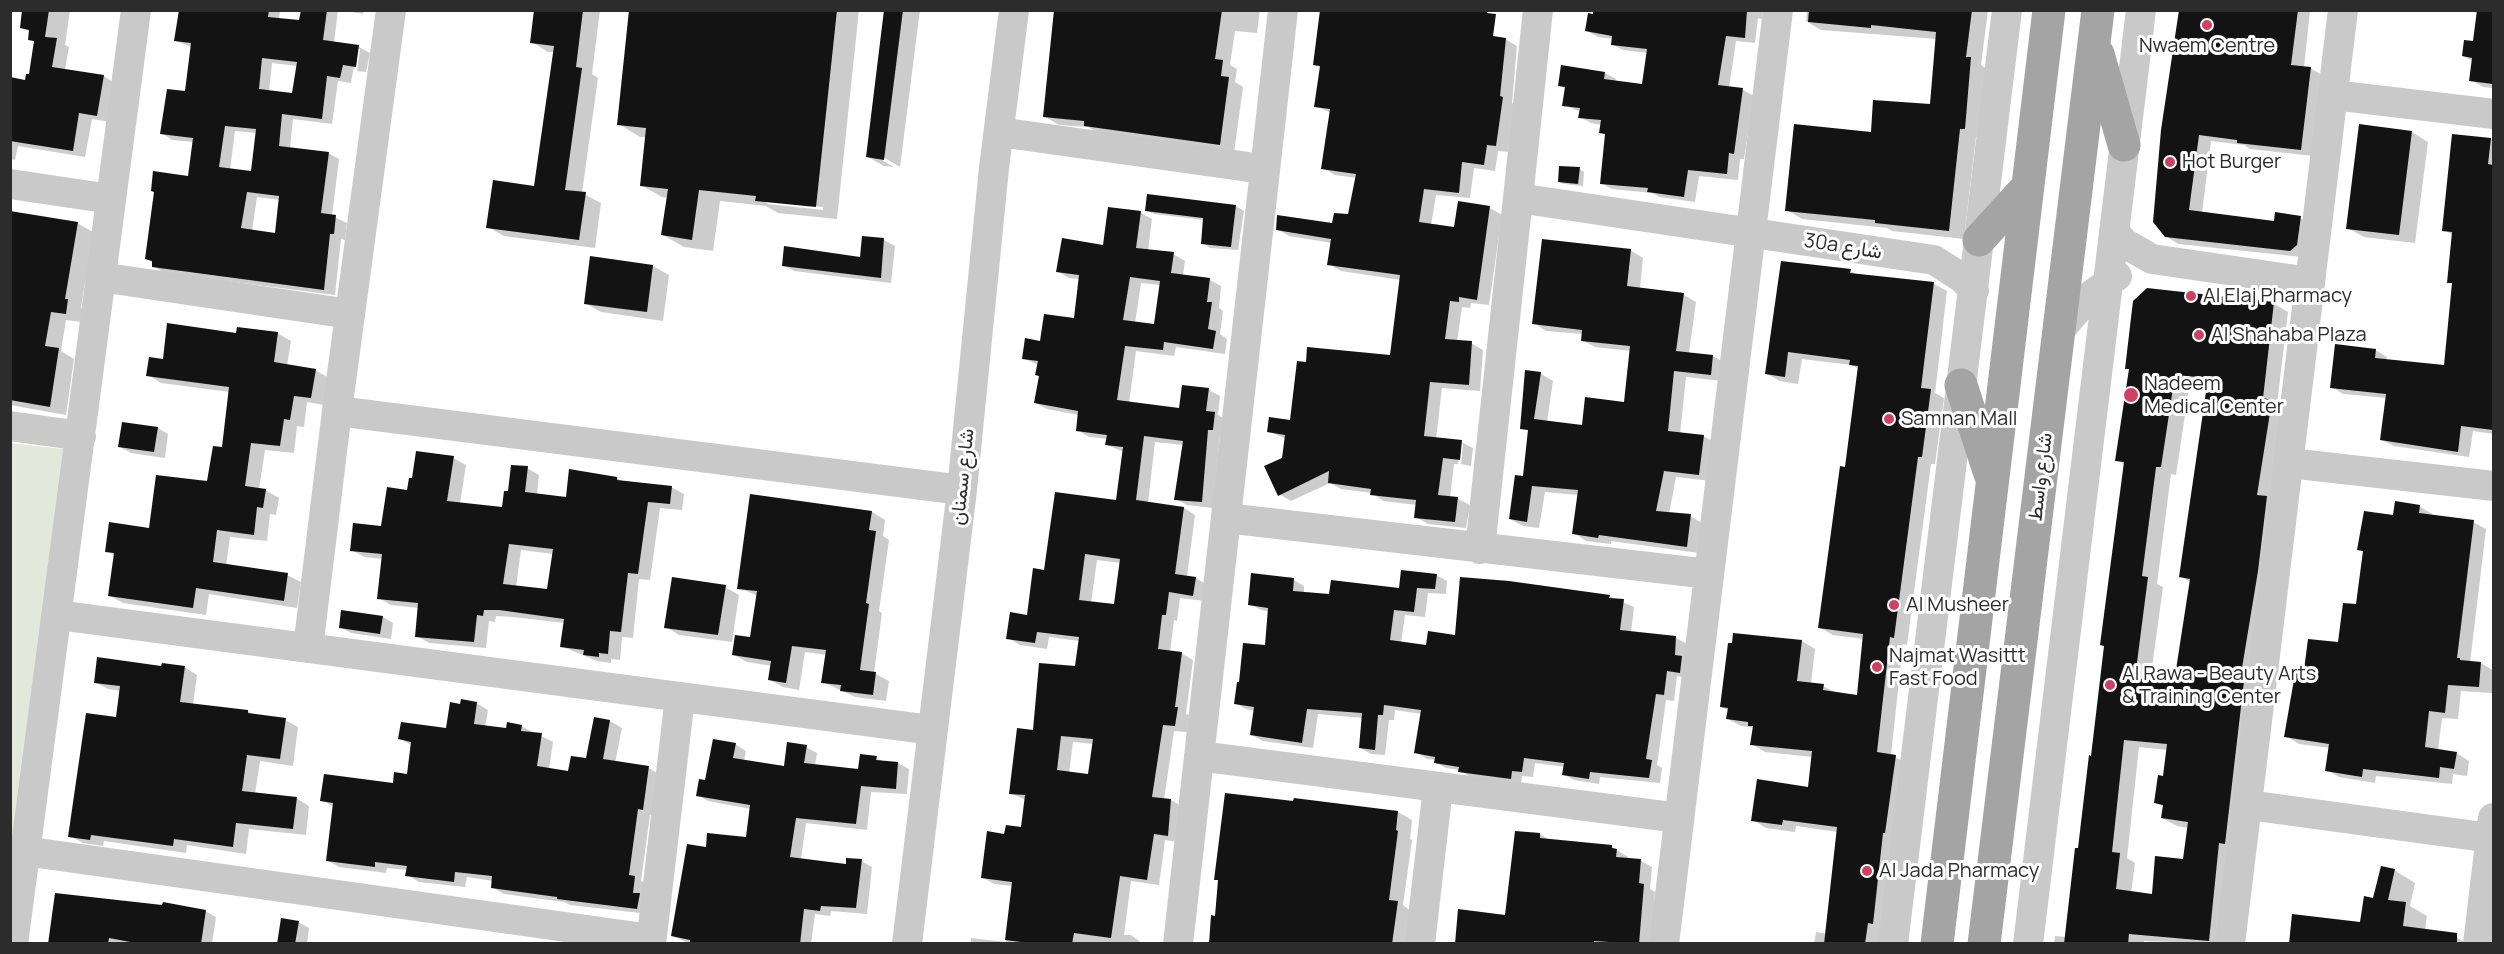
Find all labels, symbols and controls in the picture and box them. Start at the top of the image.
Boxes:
marker: Nwaem Centre [2200,18,2214,32]
place label: Nwaem Centre [2139,34,2275,58]
place label: Hot Burger [2182,150,2281,174]
marker: Hot Burger [2163,155,2177,169]
street label: 30a شارع [1802,229,1884,265]
place label: Al Elaj Pharmacy [2203,284,2352,308]
marker: Al Elaj Pharmacy [2184,289,2198,303]
place label: Al Shahaba Plaza [2211,323,2367,347]
marker: Al Shahaba Plaza [2192,328,2206,342]
place label: Nadeem Medical Center [2144,372,2284,419]
marker: Nadeem Medical Center [2122,386,2140,404]
place label: Samnan Mall [1901,407,2018,431]
marker: Samnan Mall [1882,412,1896,426]
street label: شارع سمنان [946,428,980,526]
street label: شارع واسط [2024,431,2058,523]
place label: Al Musheer [1906,593,2009,617]
marker: Al Musheer [1887,598,1901,612]
place label: Najmat Wasittt Fast Food [1889,644,2026,691]
marker: Najmat Wasittt Fast Food [1870,660,1884,674]
place label: Al Rawa - Beauty Arts & Training Center [2122,662,2316,709]
marker: Al Rawa - Beauty Arts & Training Center [2103,678,2117,692]
place label: Al Jada Pharmacy [1879,859,2039,883]
marker: Al Jada Pharmacy [1860,864,1874,878]

